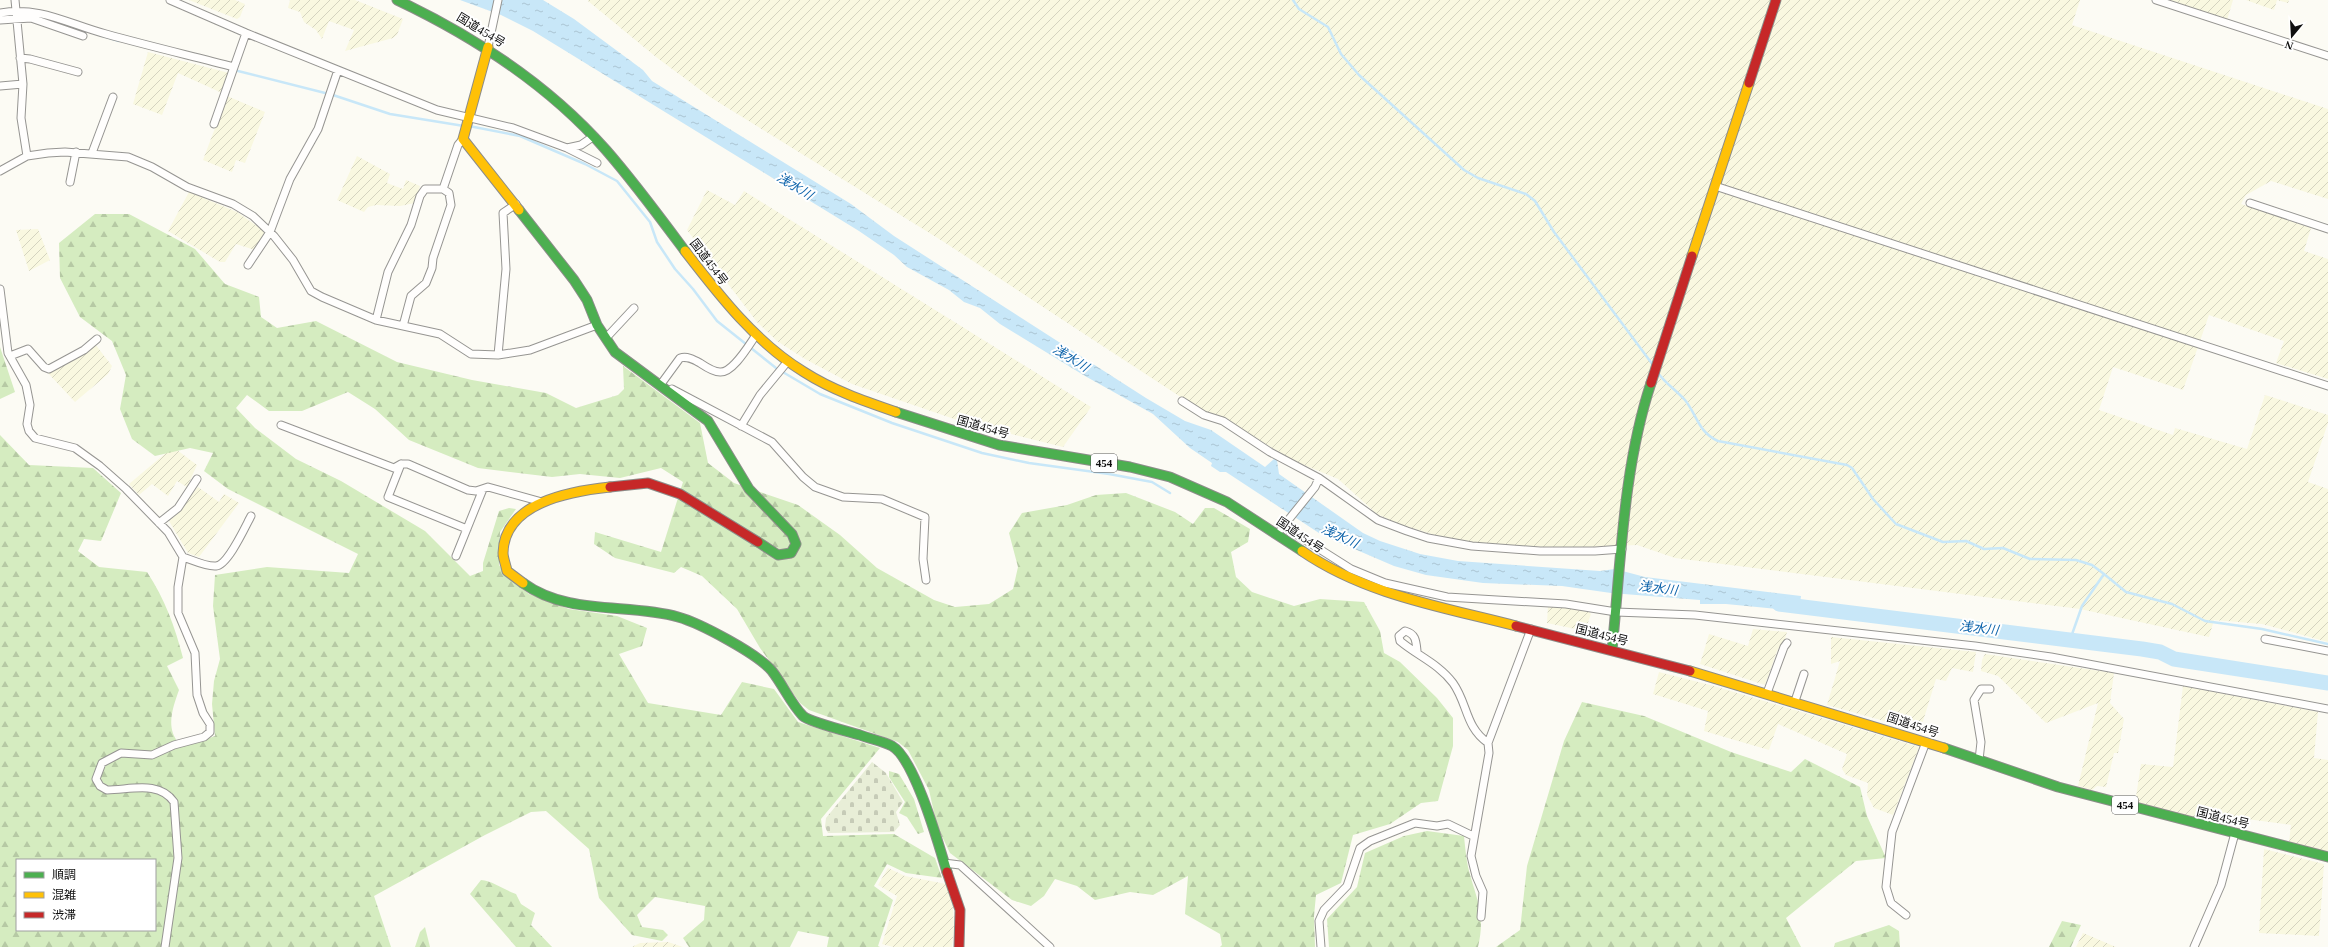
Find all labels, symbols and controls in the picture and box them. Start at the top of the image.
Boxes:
street label: 国道454号 [454,10,508,50]
north arrow [2272,16,2312,56]
text: N [2283,39,2295,52]
water label: 浅水川 [774,169,817,204]
street label: 国道454号 [687,236,731,288]
water label: 浅水川 [1050,341,1093,376]
street label: 国道454号 [955,413,1011,441]
road number: 454 [1091,454,1117,472]
street label: 国道454号 [1274,514,1326,556]
water label: 浅水川 [1319,521,1363,552]
water label: 浅水川 [1638,578,1680,598]
water label: 浅水川 [1959,618,2001,638]
street label: 国道454号 [1574,622,1630,648]
street label: 国道454号 [1885,710,1941,740]
road number: 454 [2112,796,2138,814]
street label: 国道454号 [2195,805,2251,831]
legend [16,859,156,931]
text: 順調 [52,868,76,882]
text: 混雑 [52,888,76,902]
text: 渋滞 [52,908,76,922]

